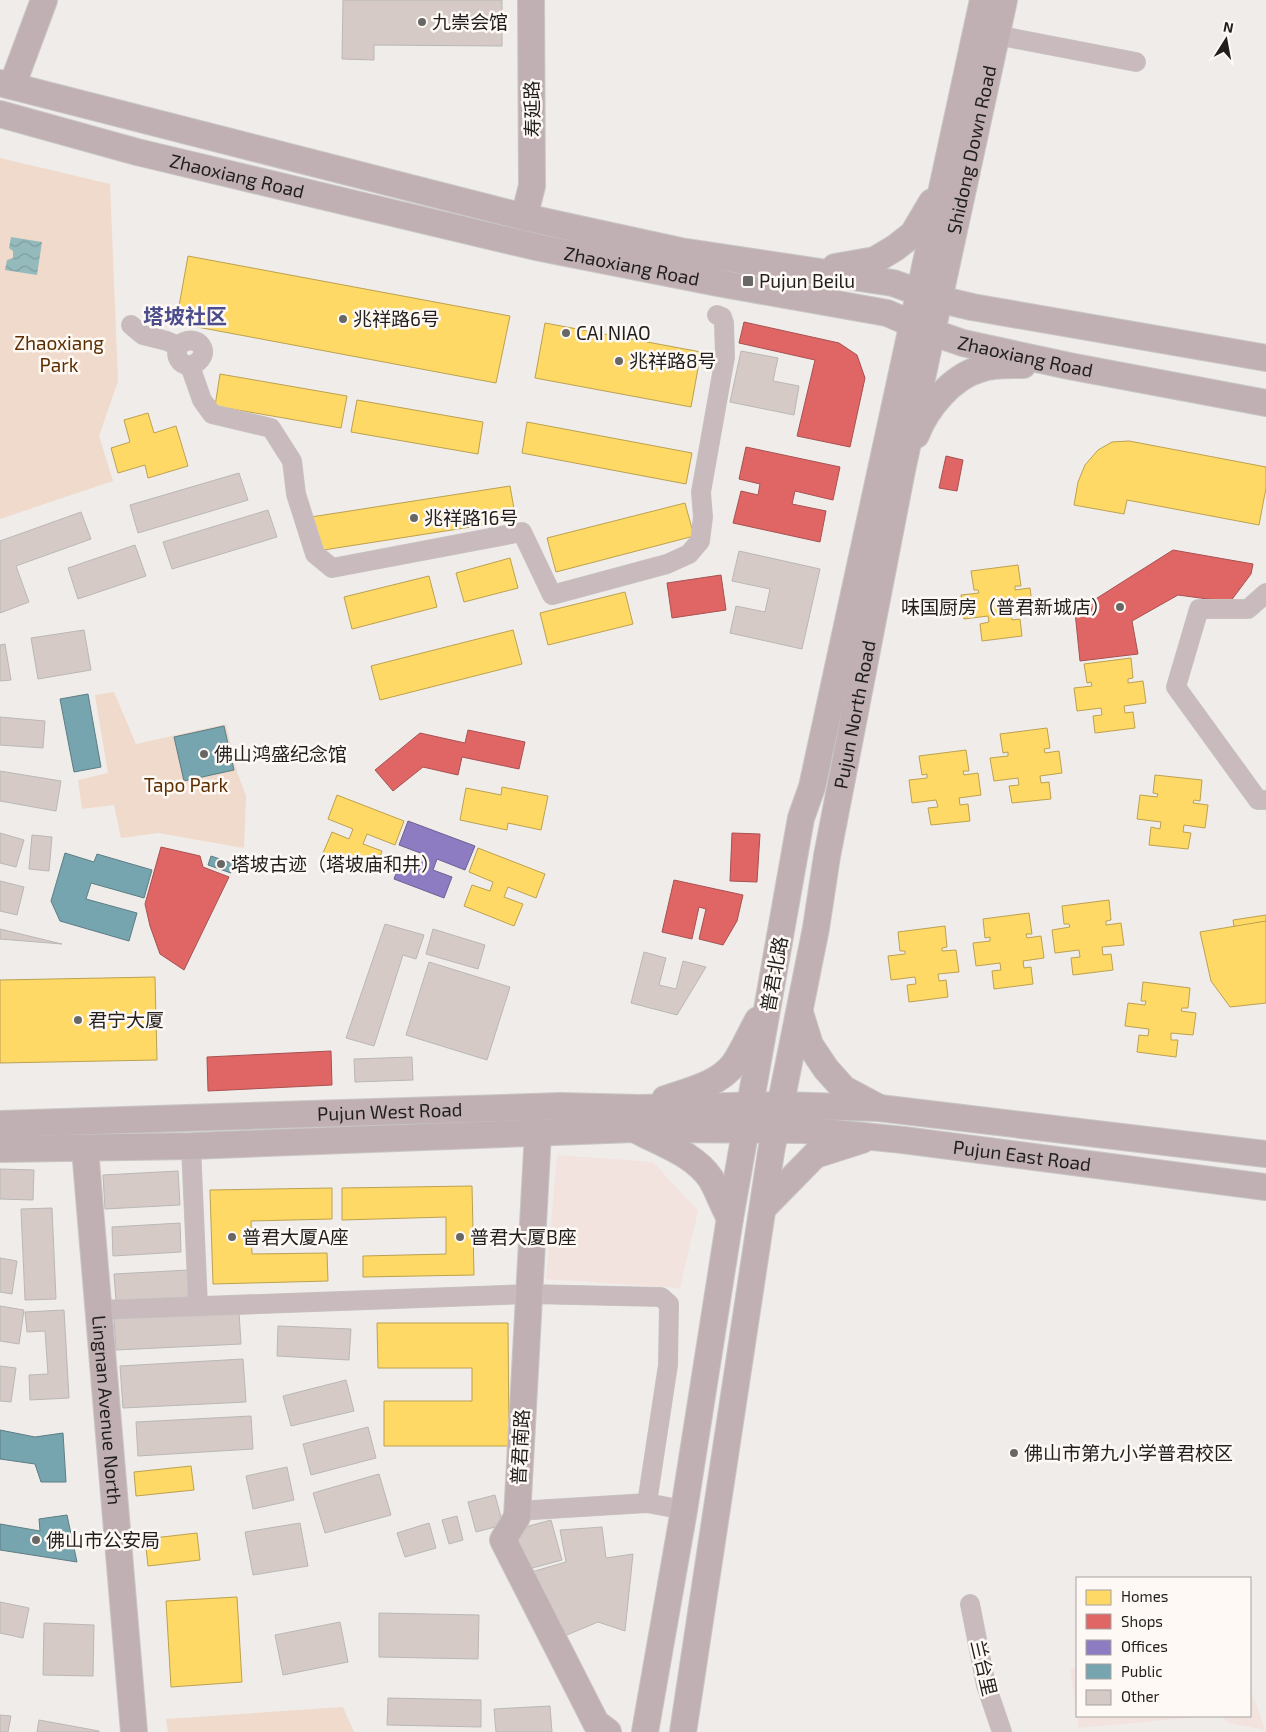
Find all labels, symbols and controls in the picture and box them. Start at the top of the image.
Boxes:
place label: 九崇会馆 [432,10,508,33]
north arrow [1201,15,1251,65]
marker: 九崇会馆 [416,16,428,28]
text: N [1222,17,1235,36]
street label: Shidong Down Road [942,63,1001,236]
street label: 寿延路 [520,80,543,138]
street label: Zhaoxiang Road [167,148,307,202]
street label: Zhaoxiang Road [562,241,702,290]
place label: Pujun Beilu [759,269,855,292]
marker: Pujun Beilu [741,274,755,288]
district label: 塔坡社区 [143,303,227,328]
place label: 兆祥路6号 [353,307,440,330]
marker: 兆祥路6号 [337,313,349,325]
place label: CAI NIAO [576,321,651,344]
marker: CAI NIAO [560,327,572,339]
street label: Zhaoxiang Road [956,330,1095,381]
park label: Zhaoxiang Park [14,331,104,376]
place label: 兆祥路8号 [629,349,717,372]
marker: 兆祥路8号 [613,355,625,367]
place label: 兆祥路16号 [424,506,518,529]
marker: 兆祥路16号 [408,512,420,524]
place label: 味国厨房（普君新城店） [901,595,1110,618]
marker: 味国厨房（普君新城店） [1114,601,1126,613]
street label: Pujun North Road [828,638,880,791]
place label: 佛山鸿盛纪念馆 [214,742,347,765]
marker: 佛山鸿盛纪念馆 [198,748,210,760]
park label: Tapo Park [144,773,229,796]
place label: 塔坡古迹（塔坡庙和井） [231,852,440,875]
marker: 塔坡古迹（塔坡庙和井） [215,858,227,870]
street label: 普君北路 [756,934,791,1013]
place label: 君宁大厦 [88,1008,164,1031]
marker: 君宁大厦 [72,1014,84,1026]
street label: Pujun West Road [317,1097,463,1125]
street label: Pujun East Road [952,1135,1093,1175]
place label: 普君大厦A座 [242,1225,349,1248]
place label: 普君大厦B座 [470,1225,577,1248]
marker: 普君大厦A座 [226,1231,238,1243]
marker: 普君大厦B座 [454,1231,466,1243]
street label: Lingnan Avenue North [88,1314,127,1506]
street label: 普君南路 [506,1408,533,1486]
place label: 佛山市第九小学普君校区 [1024,1441,1233,1464]
marker: 佛山市第九小学普君校区 [1008,1447,1020,1459]
place label: 佛山市公安局 [46,1528,160,1551]
marker: 佛山市公安局 [30,1534,42,1546]
legend [1076,1577,1251,1717]
text: Homes [1121,1587,1168,1605]
text: Shops [1121,1612,1163,1630]
text: Offices [1121,1637,1168,1655]
street label: 兰台里 [967,1638,1002,1698]
text: Public [1121,1662,1162,1680]
text: Other [1121,1687,1160,1705]

